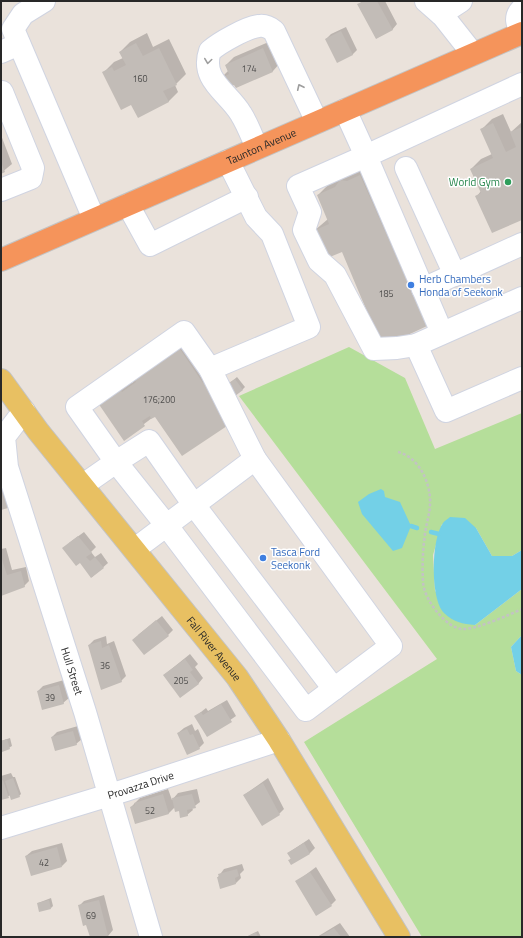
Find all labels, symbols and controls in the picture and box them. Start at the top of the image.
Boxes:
one-way arrow [204,58,213,65]
house number: 174 [241,62,257,75]
house number: 160 [132,72,148,85]
one-way arrow [297,84,305,91]
street label: Taunton Avenue [224,124,299,169]
place label: World Gym [449,174,500,190]
marker: World Gym [503,177,513,187]
place label: Herb Chambers Honda of Seekonk [419,271,504,300]
marker: Herb Chambers Honda of Seekonk [406,280,416,290]
house number: 185 [378,287,394,300]
house number: 176;200 [143,393,175,406]
place label: Tasca Ford Seekonk [271,544,320,573]
marker: Tasca Ford Seekonk [258,553,268,563]
street label: Fall River Avenue [183,613,246,684]
street label: Hull Street [57,645,87,697]
house number: 36 [100,659,110,672]
house number: 205 [173,674,189,687]
house number: 39 [45,691,55,704]
street label: Provazza Drive [105,767,176,803]
house number: 52 [145,804,155,817]
house number: 42 [39,856,49,869]
house number: 69 [86,909,96,922]

